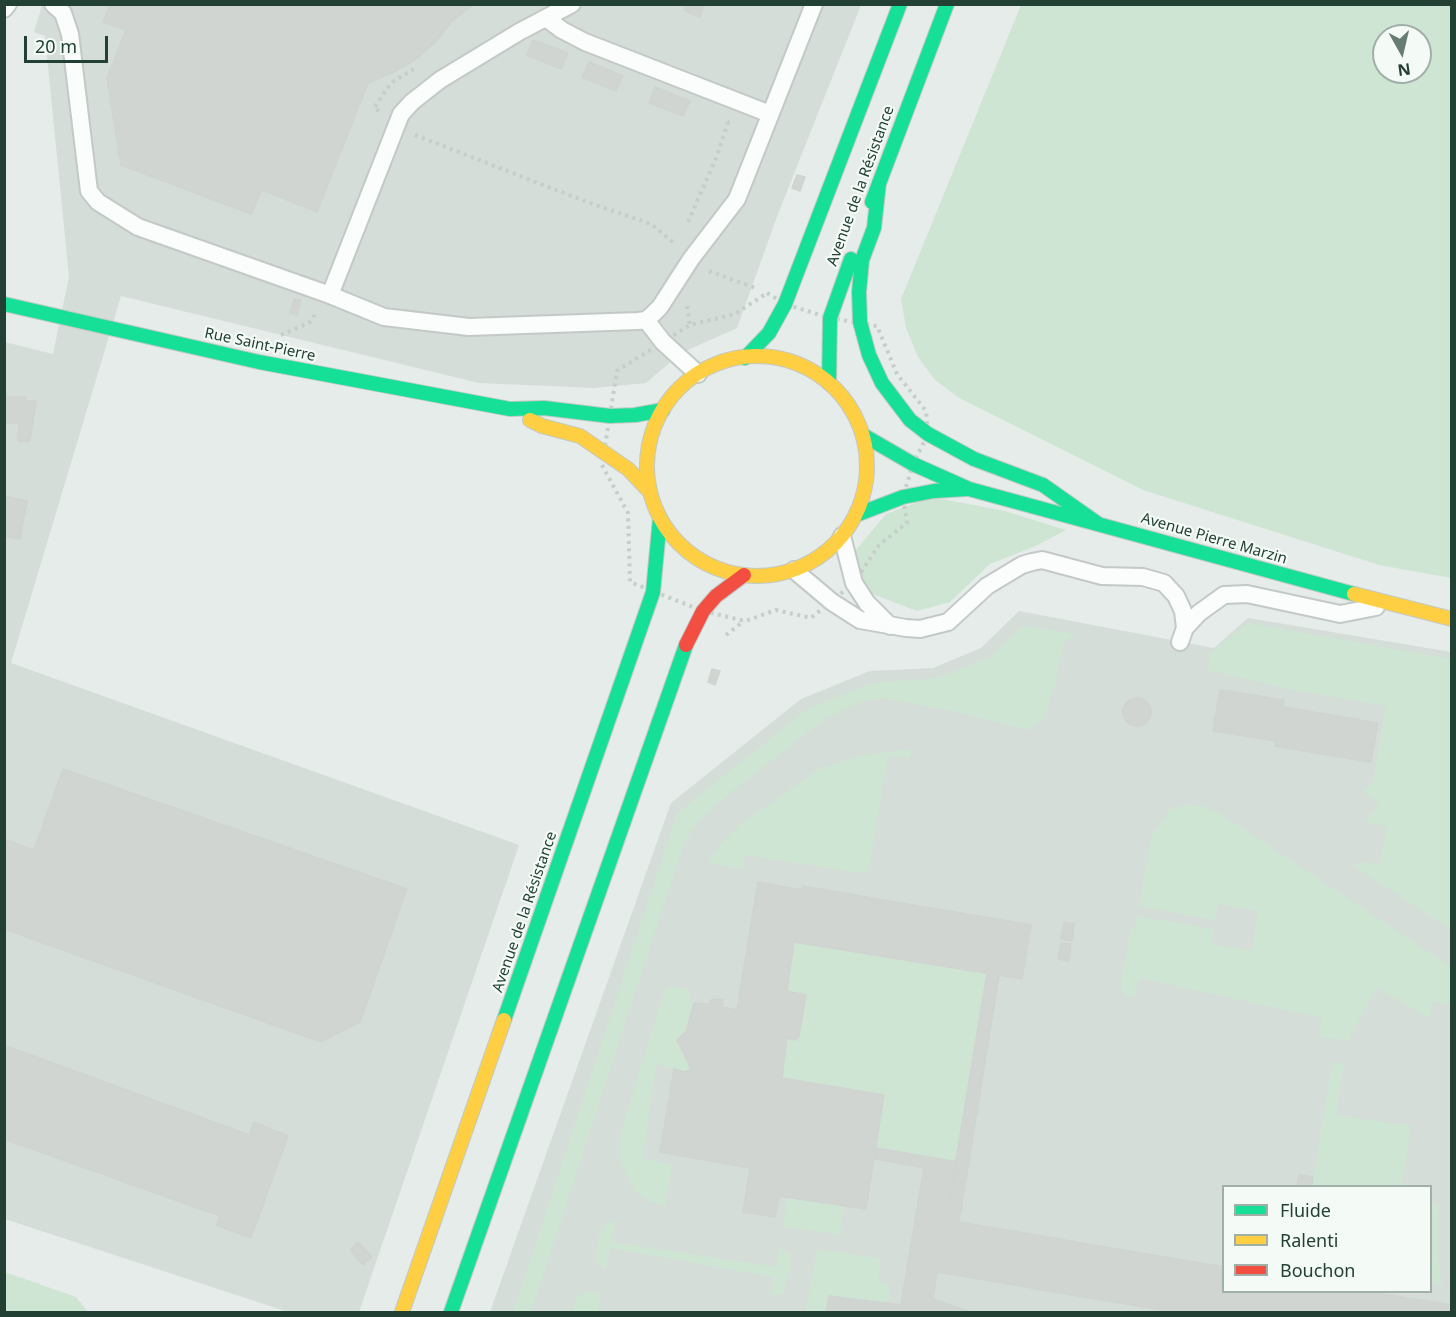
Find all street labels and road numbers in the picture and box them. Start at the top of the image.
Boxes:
street label: Avenue de la Résistance [824,103,898,269]
street label: Rue Saint-Pierre [203,324,317,366]
street label: Avenue Pierre Marzin [1139,510,1289,568]
street label: Avenue de la Résistance [489,829,561,995]

